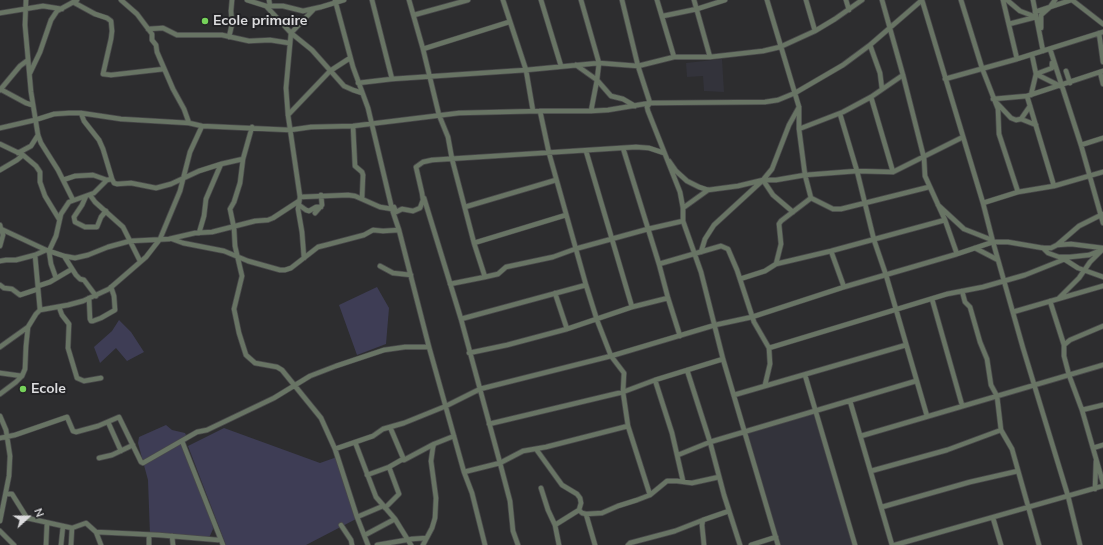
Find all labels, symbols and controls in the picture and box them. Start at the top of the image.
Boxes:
place label: Ecole primaire [213,13,307,29]
marker: Ecole primaire [200,16,210,26]
place label: Ecole [31,381,66,397]
marker: Ecole [18,384,28,394]
north arrow [8,497,48,537]
text: N [31,506,47,519]

